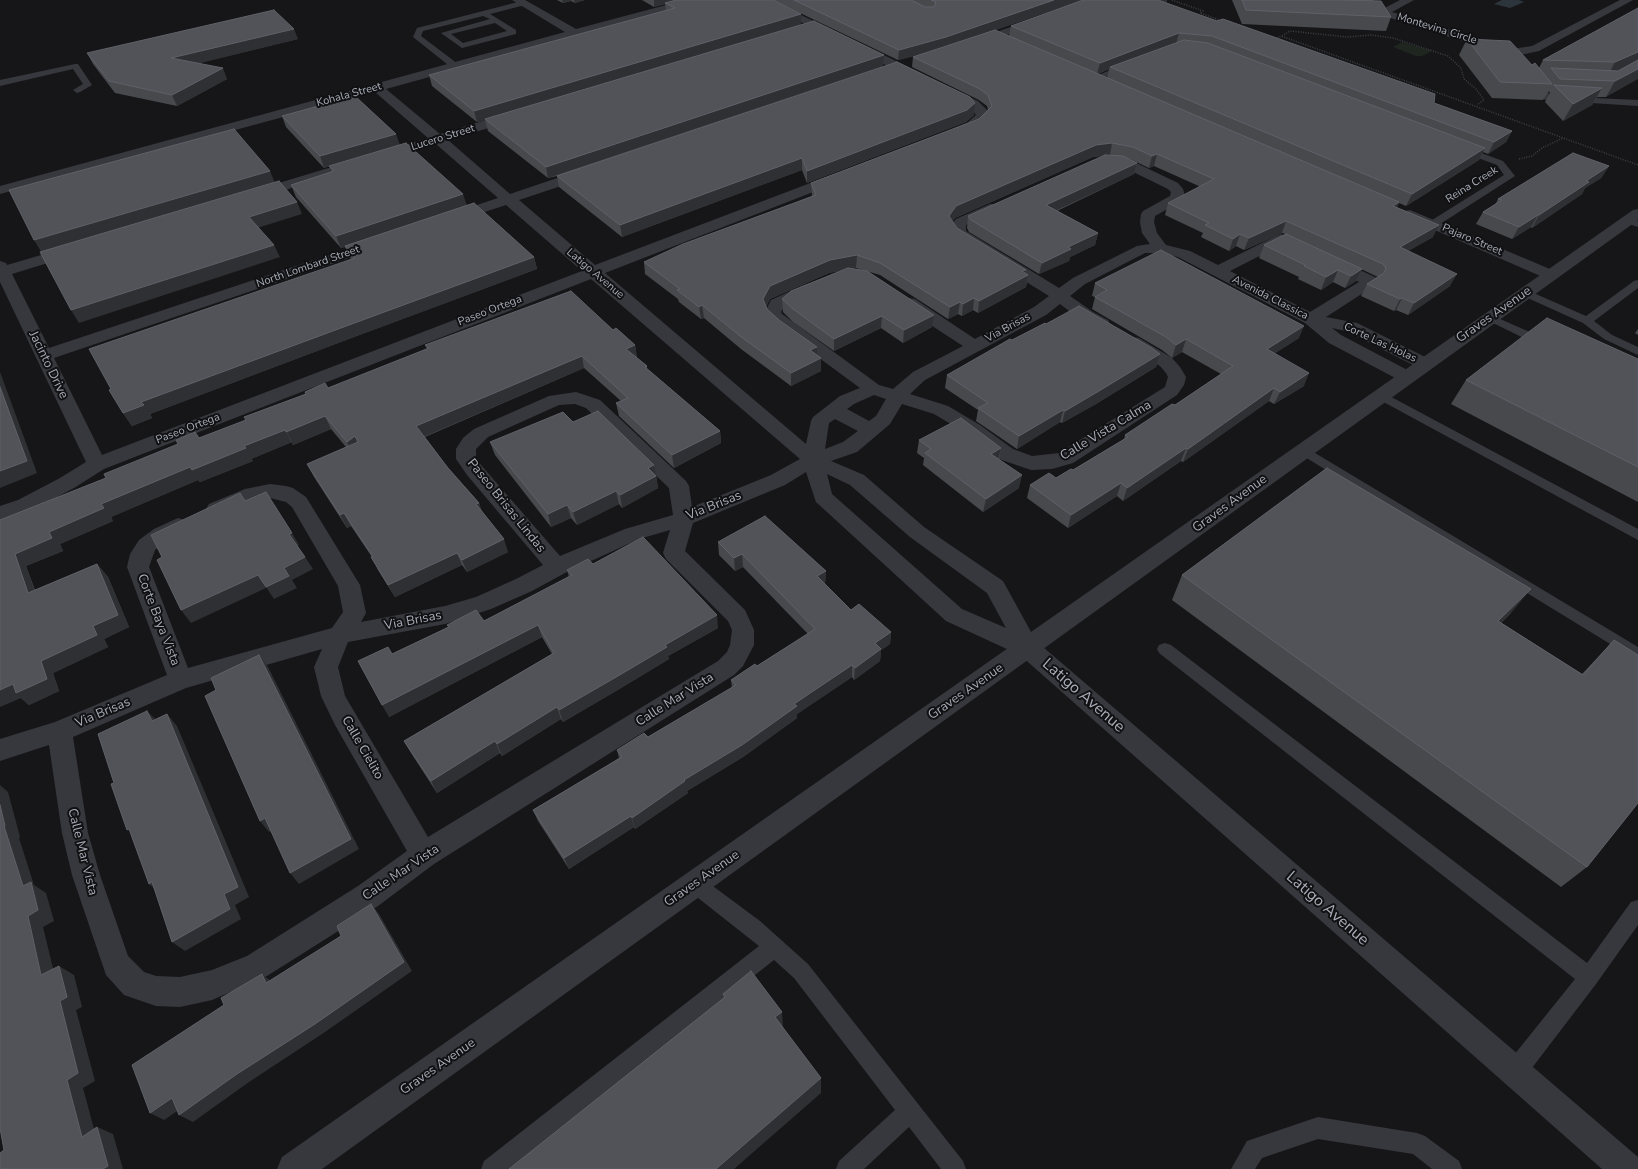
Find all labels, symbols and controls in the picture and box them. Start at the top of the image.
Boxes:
street label: Montevina Circle [1396,11,1478,47]
street label: Kohala Street [315,80,383,110]
street label: Lucero Street [410,122,476,154]
street label: Reina Creek [1443,164,1501,206]
street label: Pajaro Street [1440,221,1504,259]
street label: North Lombard Street [255,243,361,291]
street label: Latigo Avenue [564,246,626,302]
street label: Avenida Classica [1230,273,1310,323]
street label: Graves Avenue [1453,283,1535,347]
street label: Paseo Ortega [456,293,524,329]
street label: Via Brisas [983,310,1033,346]
street label: Corte Las Holas [1342,320,1418,366]
street label: Jacinto Drive [25,329,71,401]
street label: Calle Vista Calma [1058,398,1154,464]
street label: Paseo Ortega [154,411,222,447]
street label: Paseo Brisas Lindas [463,456,549,556]
street label: Graves Avenue [1190,472,1270,536]
street label: Via Brisas [684,488,744,524]
street label: Corte Baya Vista [133,572,183,668]
street label: Via Brisas [383,608,443,634]
street label: Latigo Avenue [1038,655,1128,737]
street label: Graves Avenue [925,660,1007,724]
street label: Calle Mar Vista [633,670,717,730]
street label: Via Brisas [73,694,133,732]
street label: Calle Cielito [338,714,386,782]
street label: Calle Mar Vista [64,807,100,897]
street label: Calle Mar Vista [360,842,442,904]
street label: Graves Avenue [661,847,743,911]
street label: Latigo Avenue [1282,868,1372,950]
street label: Graves Avenue [397,1035,479,1099]

